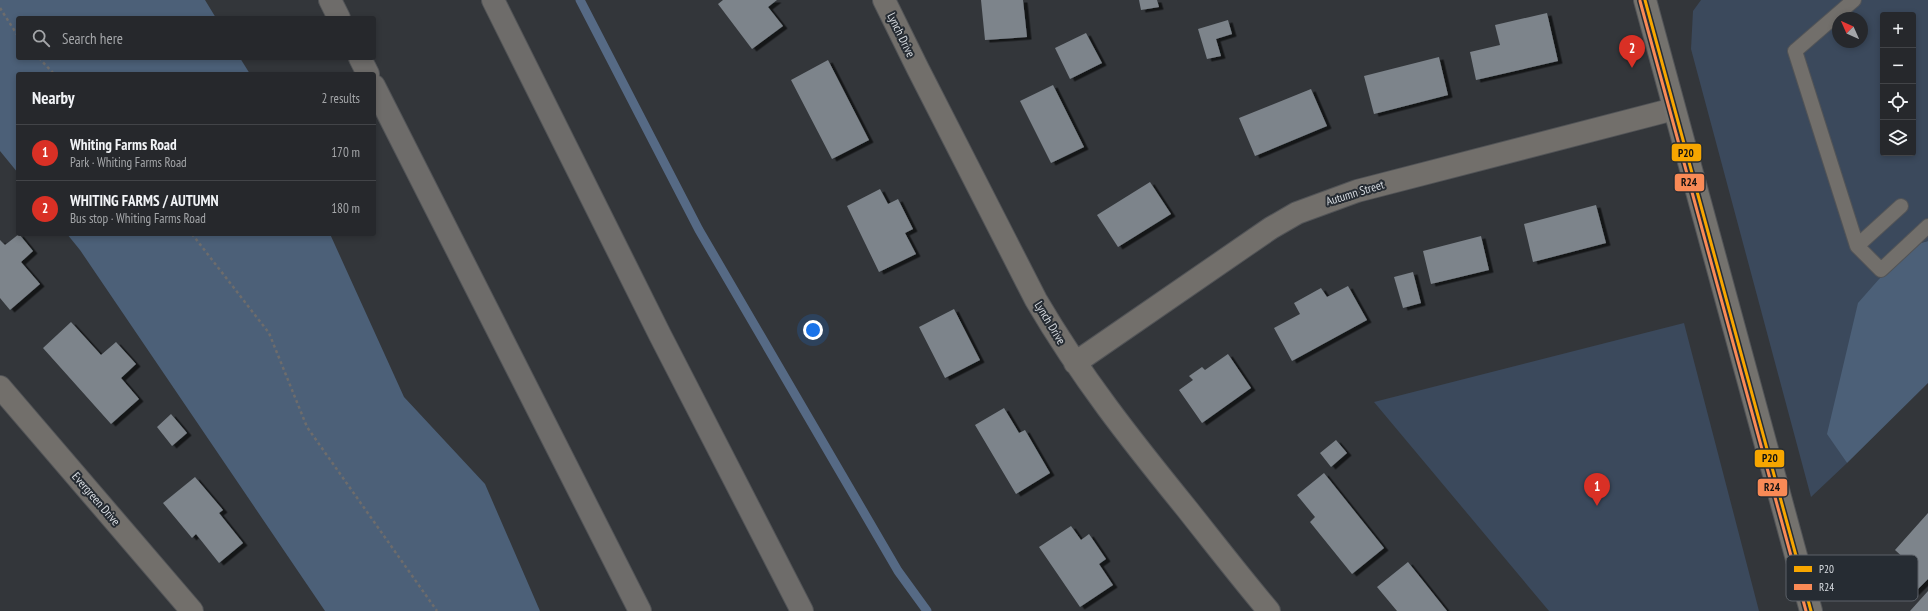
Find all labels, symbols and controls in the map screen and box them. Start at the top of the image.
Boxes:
street label: Lynch Drive [884,10,919,60]
north arrow [1832,12,1868,48]
map controls [1880,12,1916,156]
button: + [1880,12,1916,48]
search box [16,16,376,60]
icon: search [30,27,52,49]
text: Search here [62,29,123,48]
pin: 2 [1619,35,1645,68]
button: − [1880,48,1916,84]
button: locate [1880,84,1916,120]
text: Nearby [32,87,75,109]
text: 2 results [321,90,360,107]
button: layers [1880,120,1916,156]
text: Whiting Farms Road [70,135,177,154]
line badge: P20 [1671,143,1702,162]
text: 1 [42,144,48,161]
text: 170 m [331,144,360,161]
text: P20 [1678,146,1694,160]
text: Park · Whiting Farms Road [70,154,187,171]
line badge: R24 [1674,173,1705,192]
text: R24 [1681,175,1698,189]
street label: Autumn Street [1324,176,1386,208]
text: WHITING FARMS / AUTUMN [70,191,219,210]
text: 2 [42,200,48,217]
text: 180 m [331,200,360,217]
text: Bus stop · Whiting Farms Road [70,210,206,227]
street label: Lynch Drive [1032,298,1069,347]
your location [803,320,823,340]
line badge: P20 [1754,449,1785,468]
text: P20 [1762,451,1778,465]
street label: Evergreen Drive [69,469,124,529]
pin: 1 [1584,473,1610,506]
line badge: R24 [1757,478,1788,497]
text: R24 [1764,480,1781,494]
legend [1786,555,1918,601]
text: P20 [1819,562,1834,576]
text: R24 [1819,580,1834,594]

